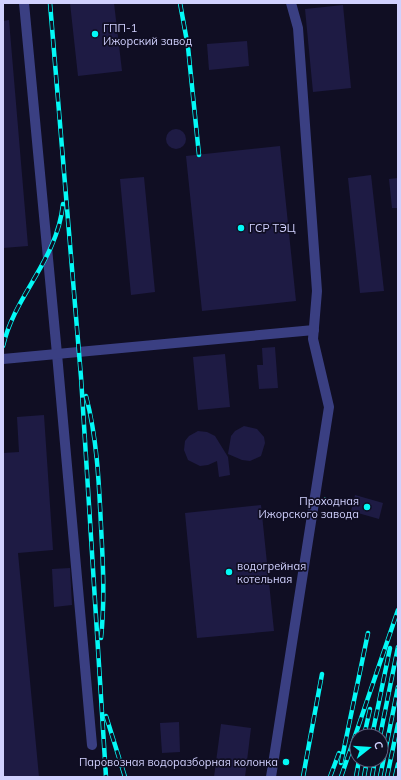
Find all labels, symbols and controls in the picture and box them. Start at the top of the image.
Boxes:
place label: ГПП-1 Ижорский завод [103,21,192,48]
marker: ГПП-1 Ижорский завод [90,29,100,39]
place label: ГСР ТЭЦ [249,221,296,235]
marker: ГСР ТЭЦ [236,223,246,233]
place label: Проходная Ижорского завода [259,494,359,521]
marker: Проходная Ижорского завода [362,502,372,512]
place label: водогрейная котельная [237,559,306,586]
marker: водогрейная котельная [224,567,234,577]
north arrow [349,728,389,768]
text: С [371,739,386,751]
place label: Паровозная водоразборная колонка [79,755,278,769]
marker: Паровозная водоразборная колонка [281,757,291,767]

